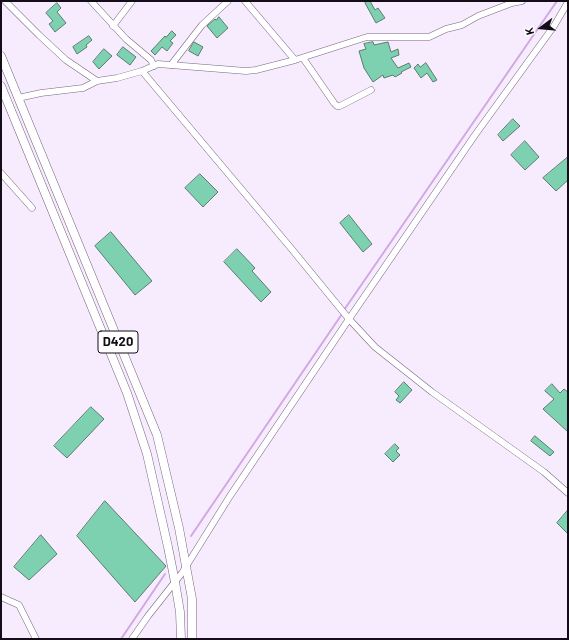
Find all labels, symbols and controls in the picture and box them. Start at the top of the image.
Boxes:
north arrow [521,8,561,48]
text: K [522,26,536,37]
road number: D420 [98,331,138,353]

